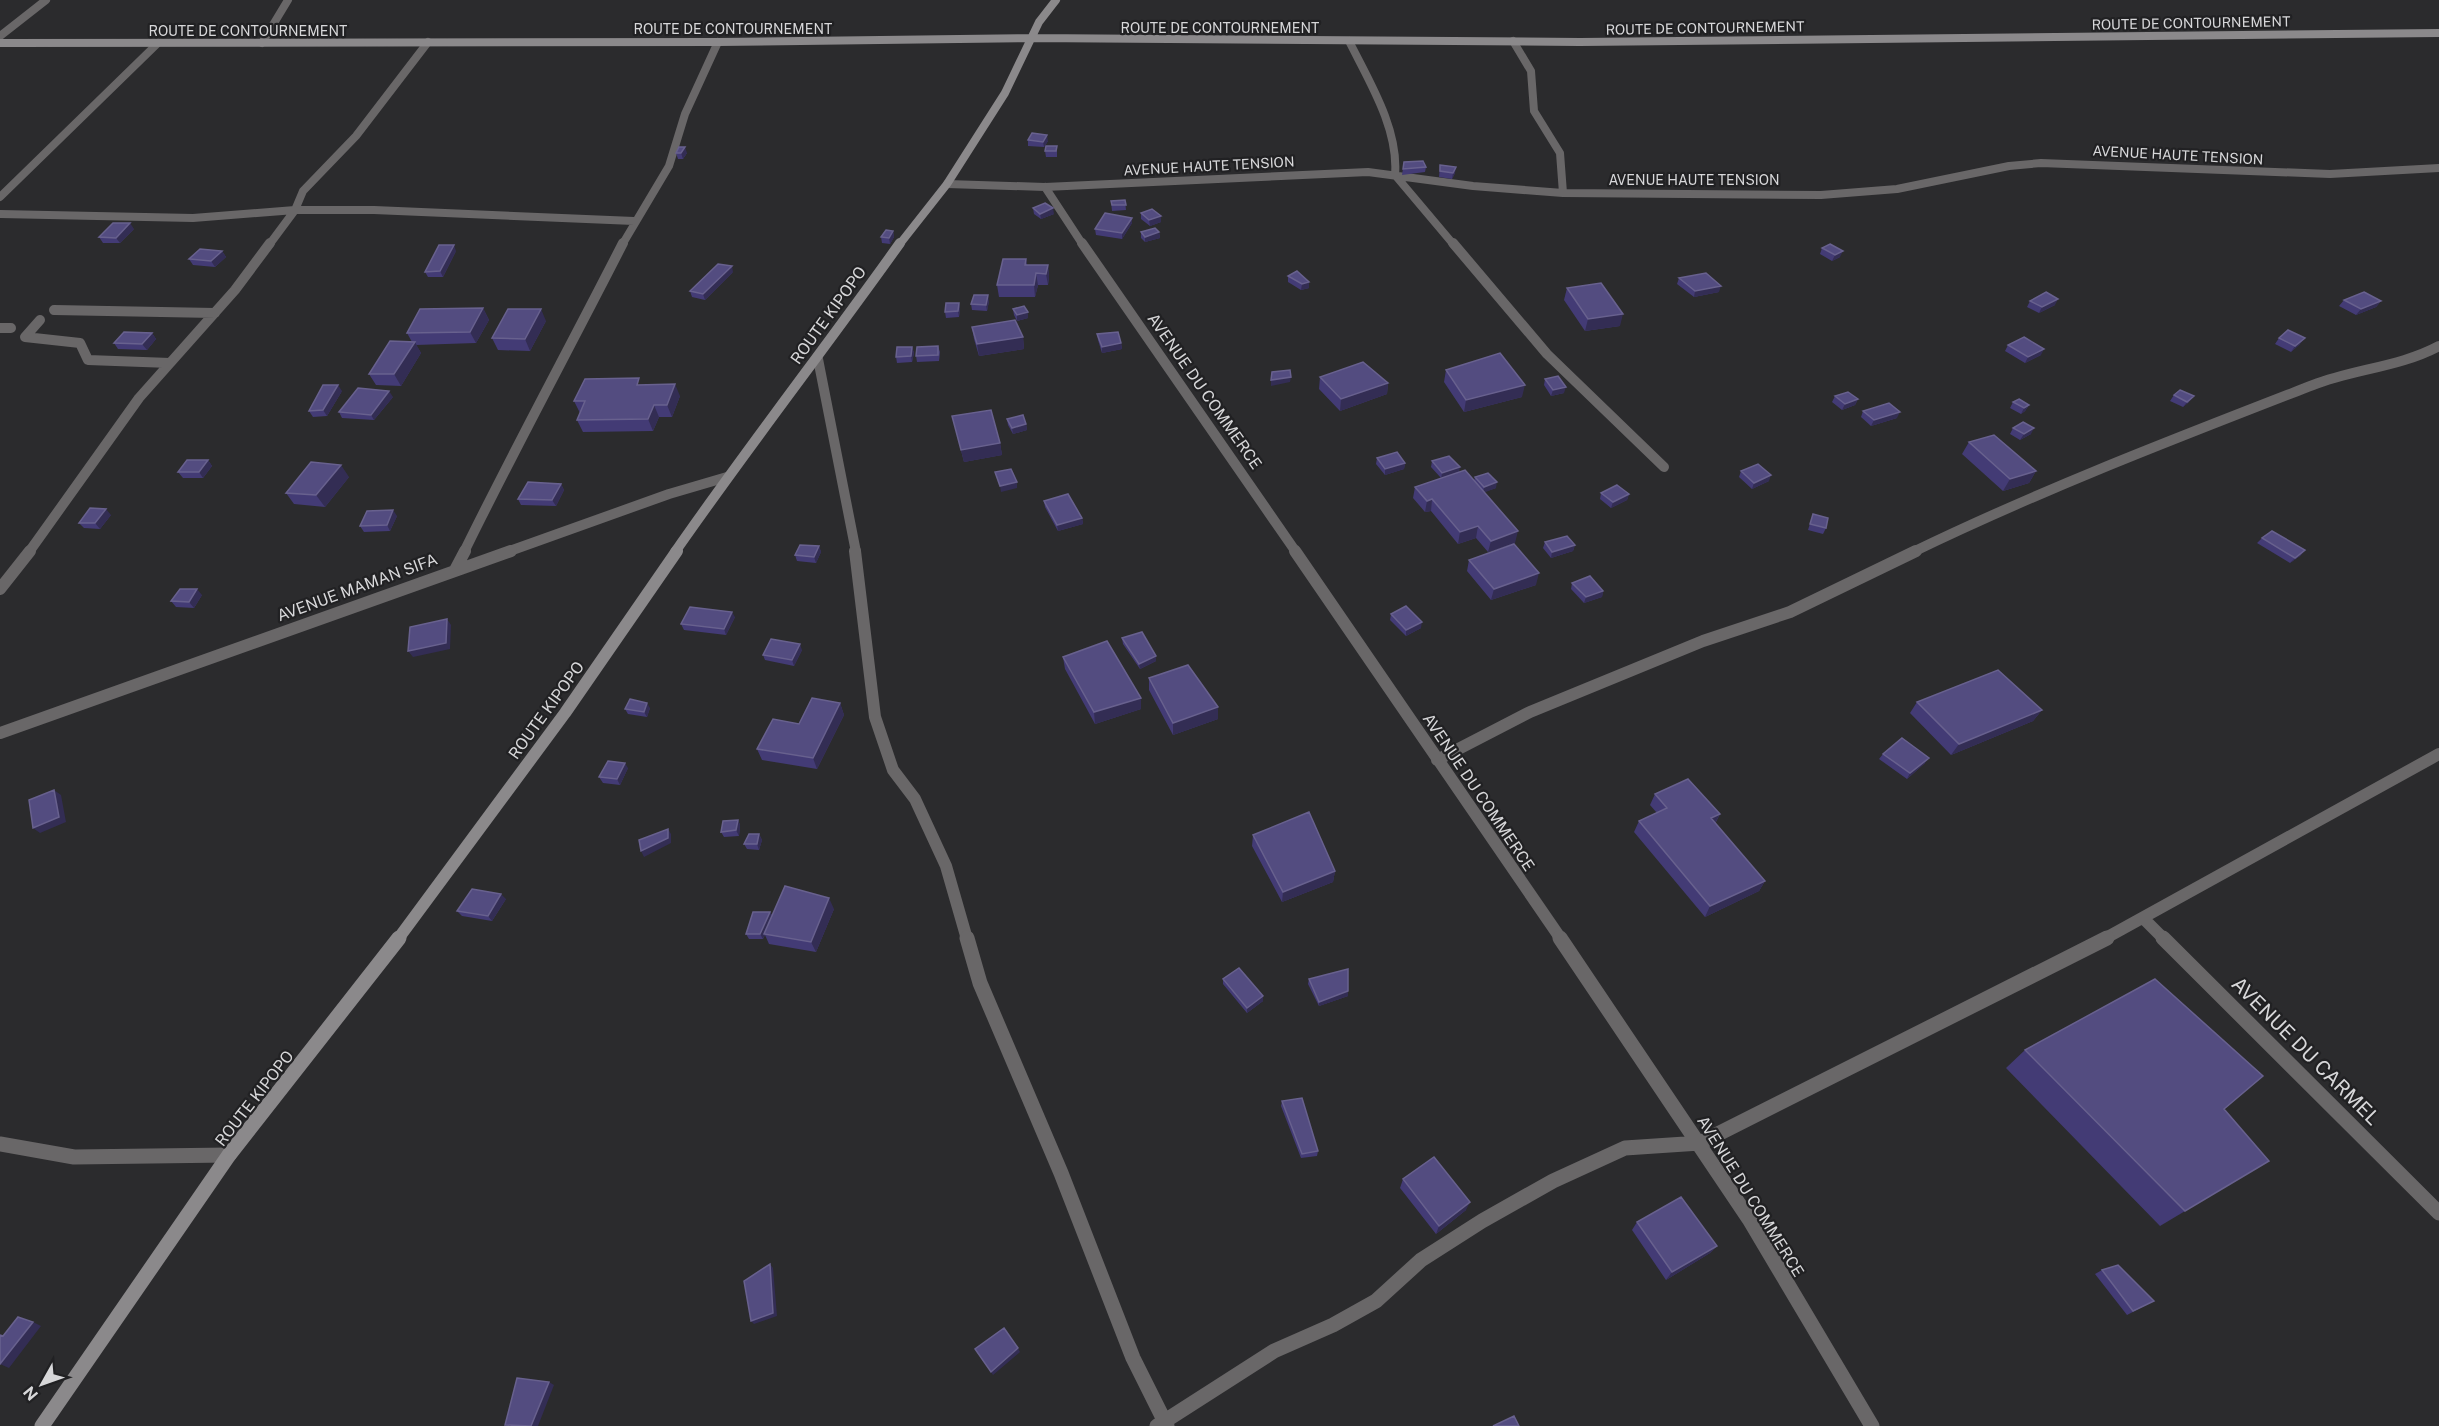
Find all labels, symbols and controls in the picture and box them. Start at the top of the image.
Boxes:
street label: ROUTE DE CONTOURNEMENT [2091,13,2291,33]
street label: ROUTE DE CONTOURNEMENT [1605,18,1805,38]
street label: ROUTE DE CONTOURNEMENT [1121,20,1319,36]
street label: ROUTE DE CONTOURNEMENT [634,21,832,37]
street label: ROUTE DE CONTOURNEMENT [149,23,347,39]
street label: AVENUE HAUTE TENSION [2092,143,2264,167]
street label: AVENUE HAUTE TENSION [1123,154,1295,178]
street label: AVENUE HAUTE TENSION [1608,172,1780,188]
street label: ROUTE KIPOPO [787,263,870,368]
street label: AVENUE DU COMMERCE [1143,310,1266,473]
street label: AVENUE MAMAN SIFA [274,550,440,625]
street label: ROUTE KIPOPO [505,658,588,763]
street label: AVENUE DU COMMERCE [1419,710,1539,875]
street label: AVENUE DU CARMEL [2227,972,2385,1130]
street label: ROUTE KIPOPO [211,1047,298,1150]
street label: AVENUE DU COMMERCE [1693,1112,1808,1280]
north arrow [12,1354,72,1414]
text: N [20,1382,42,1404]

